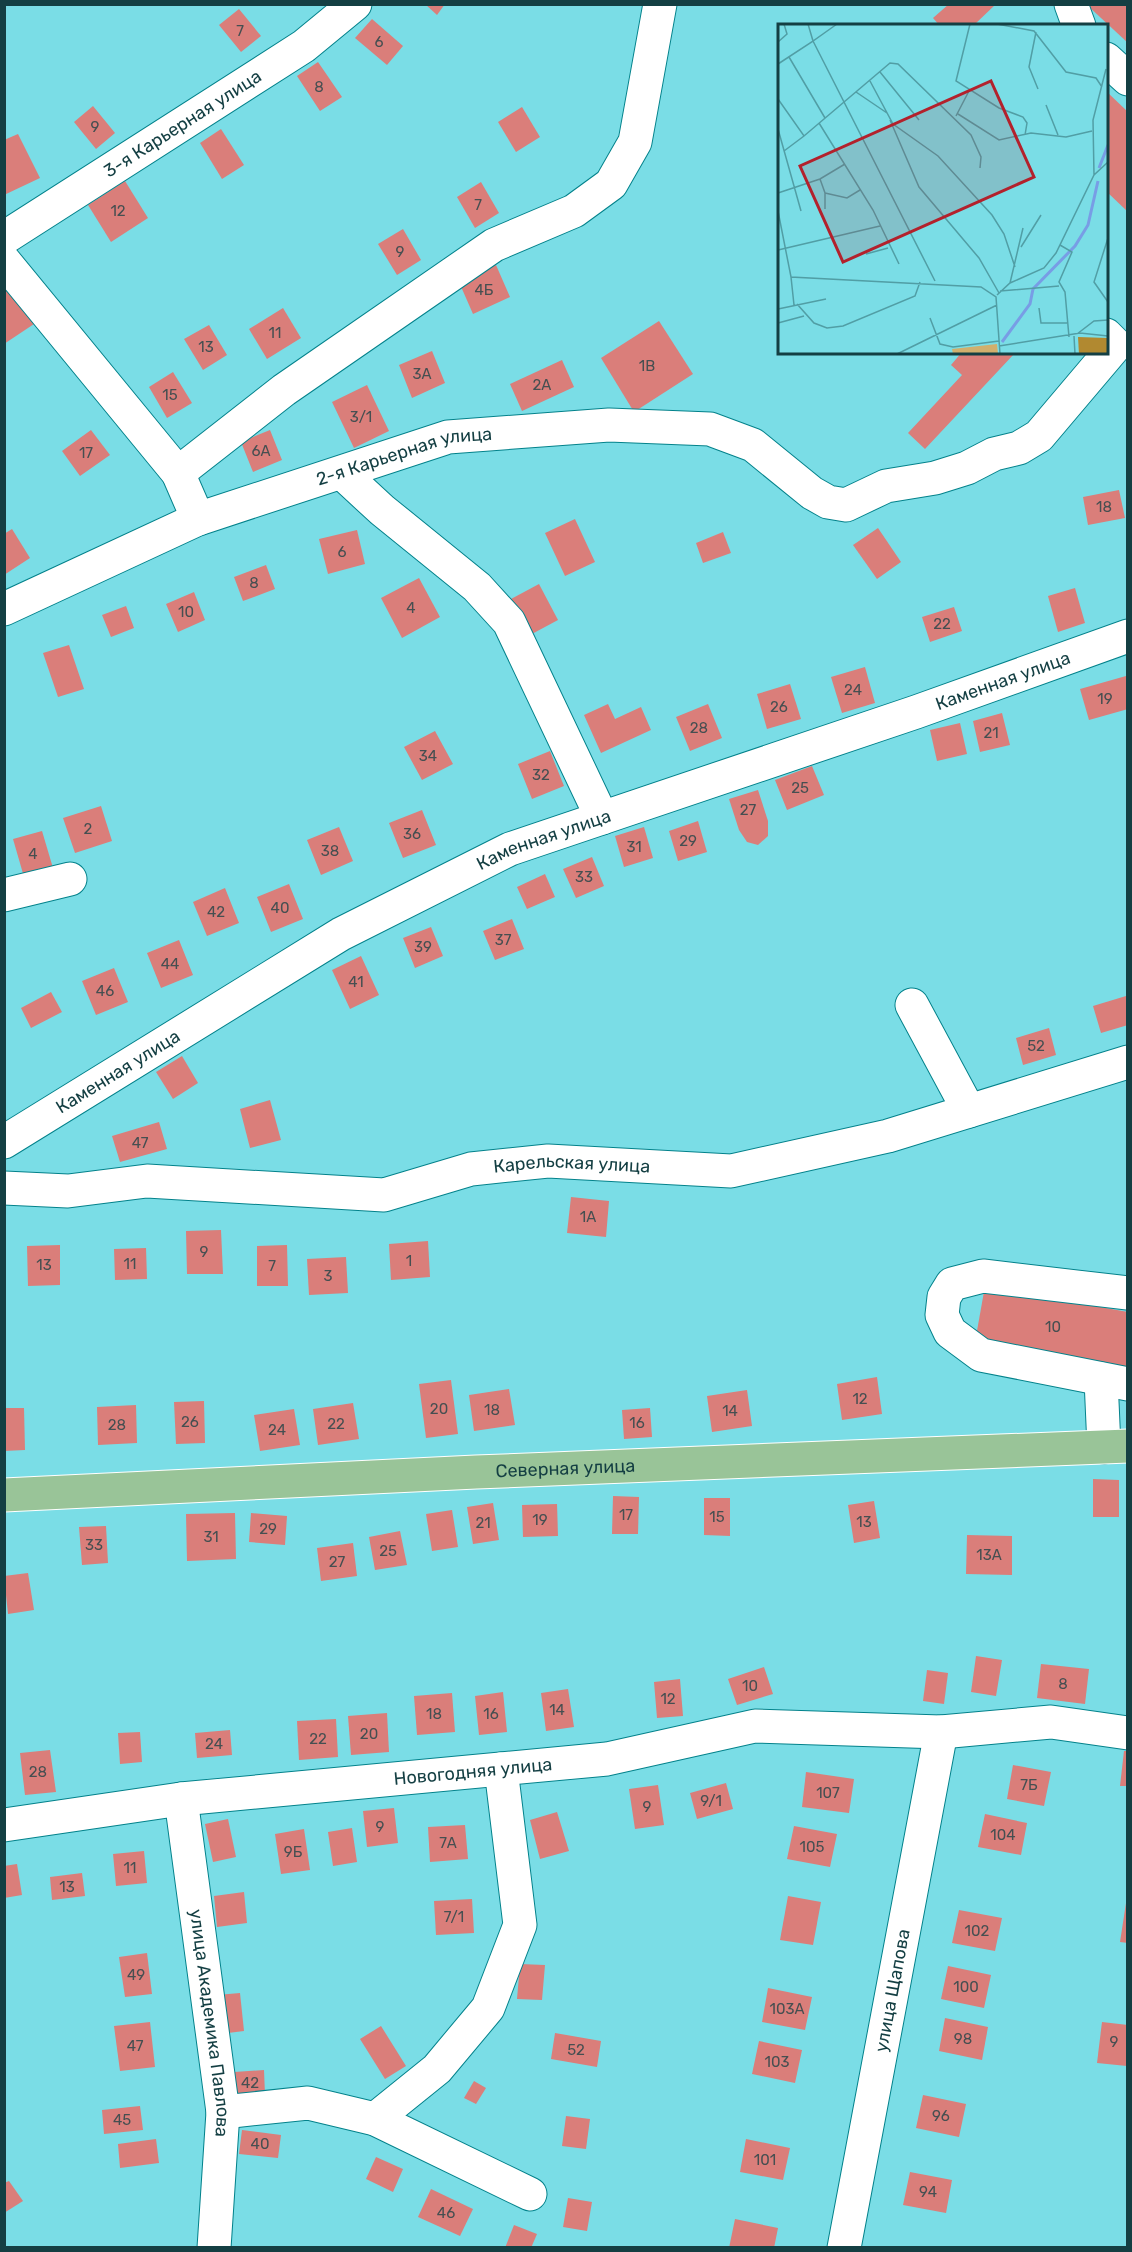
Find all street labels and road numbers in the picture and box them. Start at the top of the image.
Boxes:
street label: 3-я Карьерная улица [100,65,265,182]
street label: 2-я Карьерная улица [313,423,493,490]
street label: Каменная улица [932,647,1073,715]
street label: Каменная улица [473,805,614,875]
street label: Каменная улица [52,1025,184,1118]
street label: Карельская улица [492,1150,651,1178]
street label: Северная улица [495,1455,636,1482]
street label: Новогодняя улица [393,1753,553,1790]
street label: улица Академика Павлова [185,1908,235,2138]
street label: улица Щапова [870,1927,915,2054]

